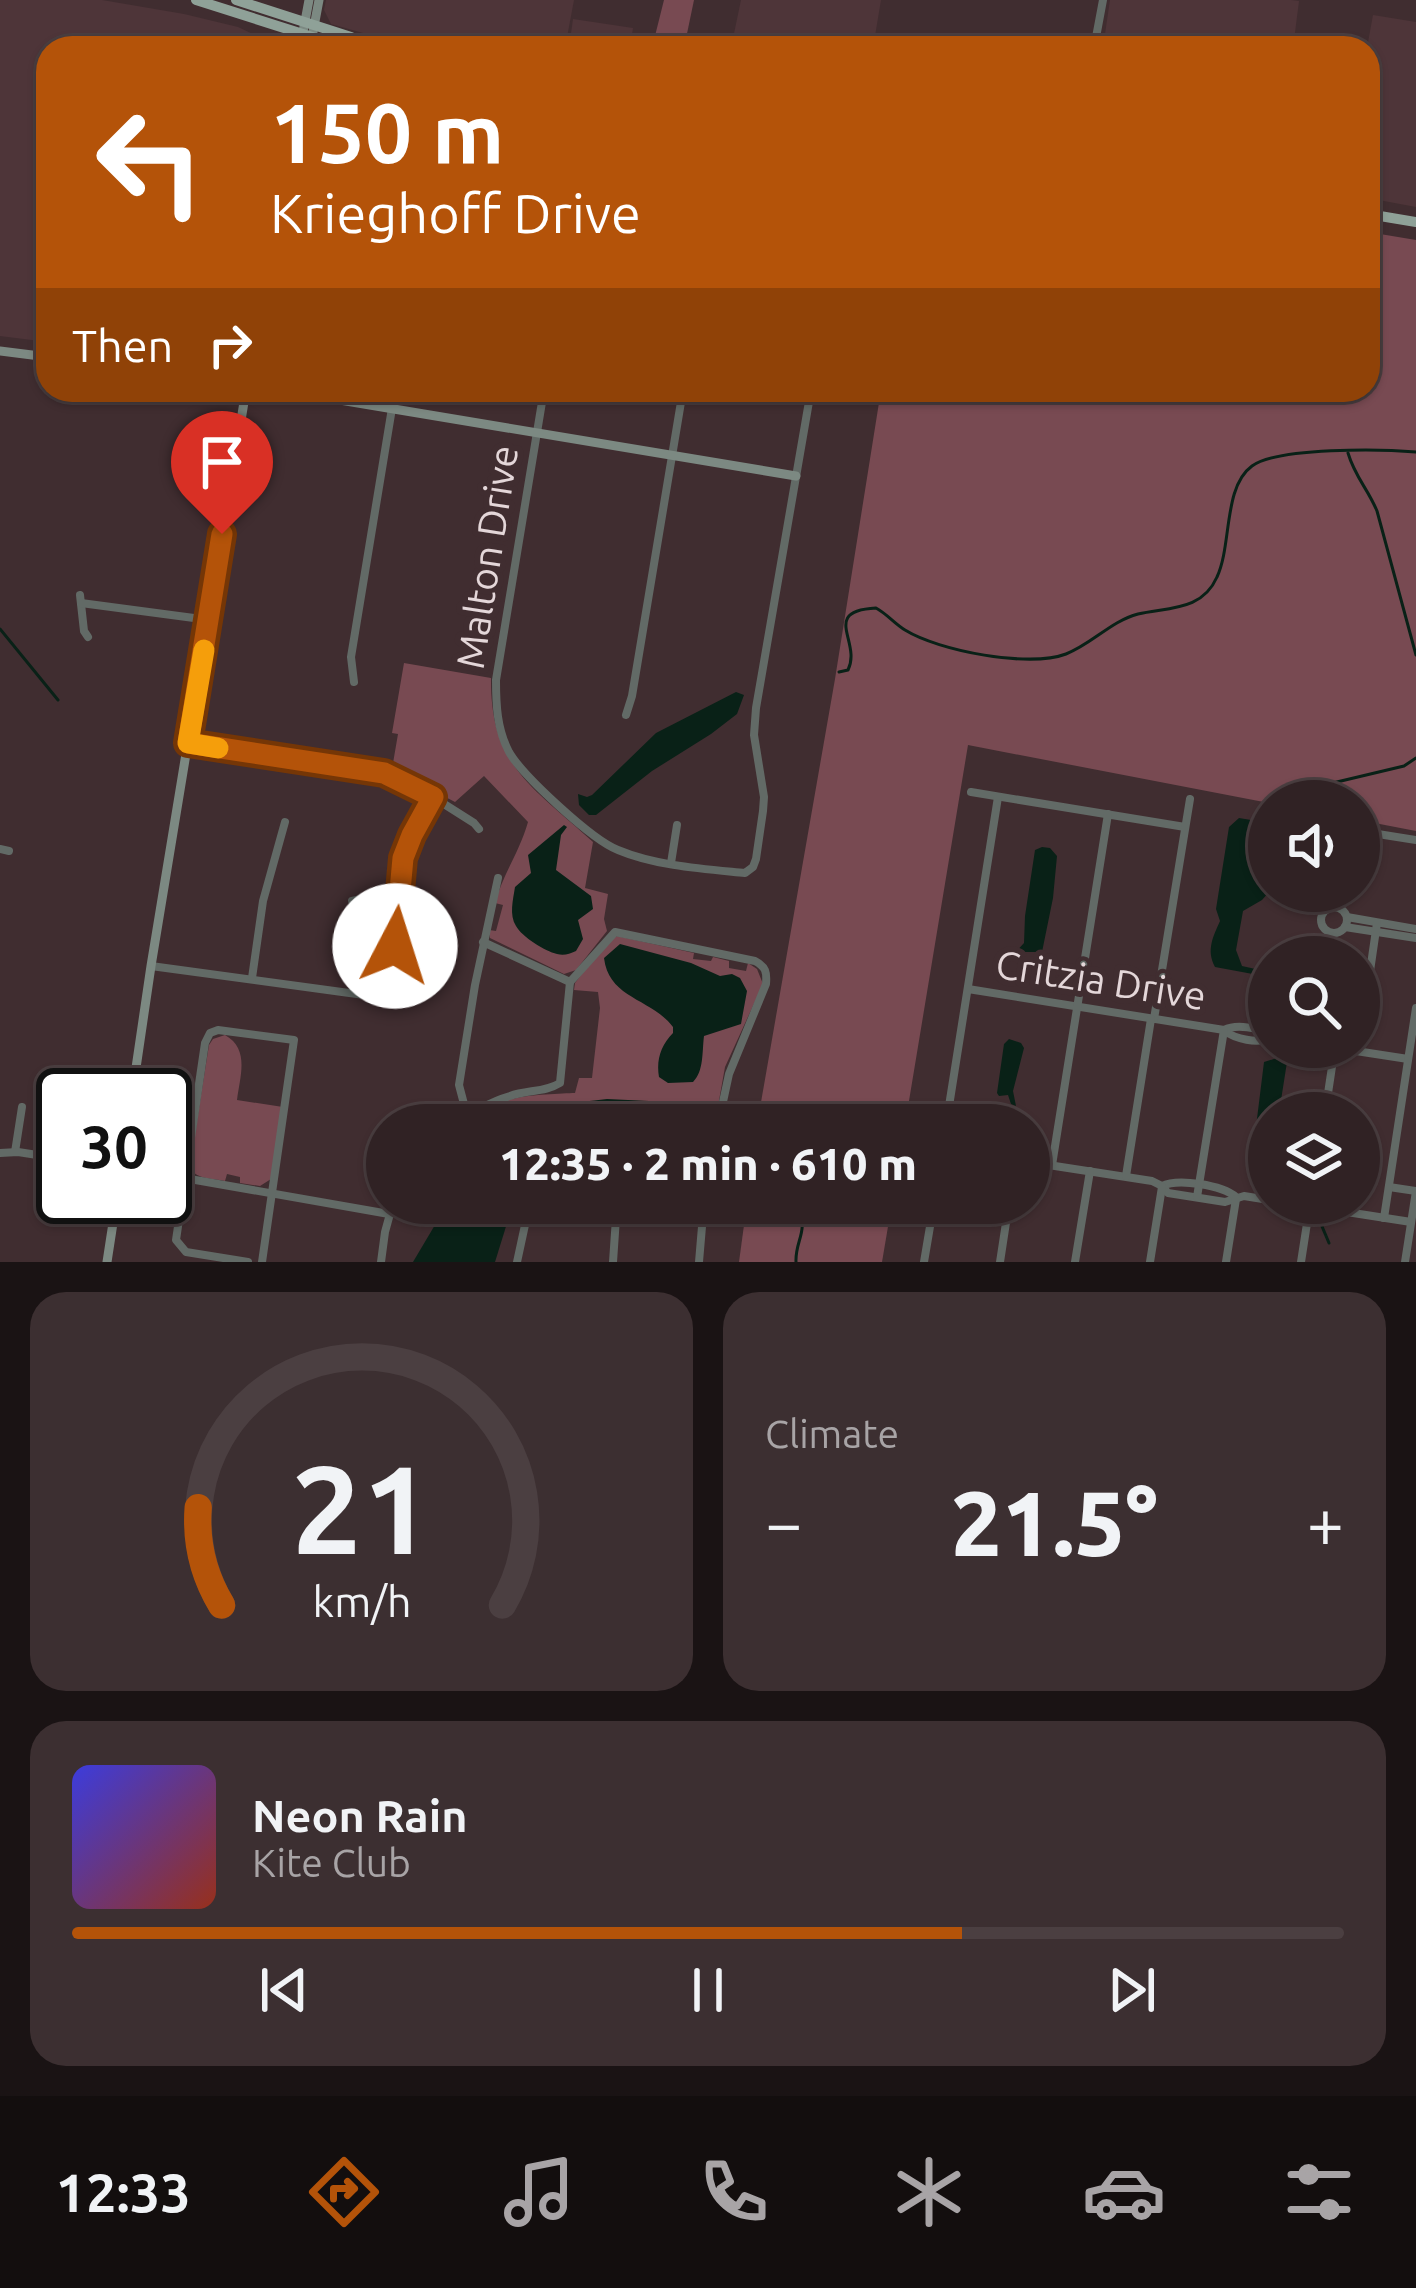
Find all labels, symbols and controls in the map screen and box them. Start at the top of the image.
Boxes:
icon: left [72,84,228,240]
text: 150 m [270,85,504,179]
text: Krieghoff Drive [270,183,641,243]
icon: right [197,312,263,378]
text: Then [72,320,173,371]
pin [171,411,273,534]
icon: arrive [189,429,255,495]
street label: Malton Drive [448,442,525,672]
map controls [1248,780,1380,1224]
button: sound [1248,780,1380,912]
position arrow [332,883,458,1009]
button: search [1248,936,1380,1068]
street label: Critzia Drive [993,942,1209,1017]
speed limit sign: 30 [36,1068,192,1224]
button: layers [1248,1092,1380,1224]
text: 12:35 · 2 min · 610 m [499,1138,917,1189]
text: Climate [765,1412,899,1455]
text: 21 [291,1438,432,1578]
text: 21.5° [951,1472,1158,1573]
text: − [765,1485,802,1559]
text: + [1307,1485,1344,1559]
text: km/h [312,1576,411,1624]
text: Neon Rain [252,1790,467,1841]
text: Kite Club [252,1841,411,1884]
icon: previous [251,1957,317,2023]
icon: pause [675,1957,741,2023]
icon: next [1099,1957,1165,2023]
icon: directions [302,2150,386,2234]
icon: music [497,2150,581,2234]
icon: phone [692,2150,776,2234]
icon: climate [887,2150,971,2234]
icon: car [1082,2150,1166,2234]
icon: filters [1277,2150,1361,2234]
text: 12:33 [55,2162,191,2222]

